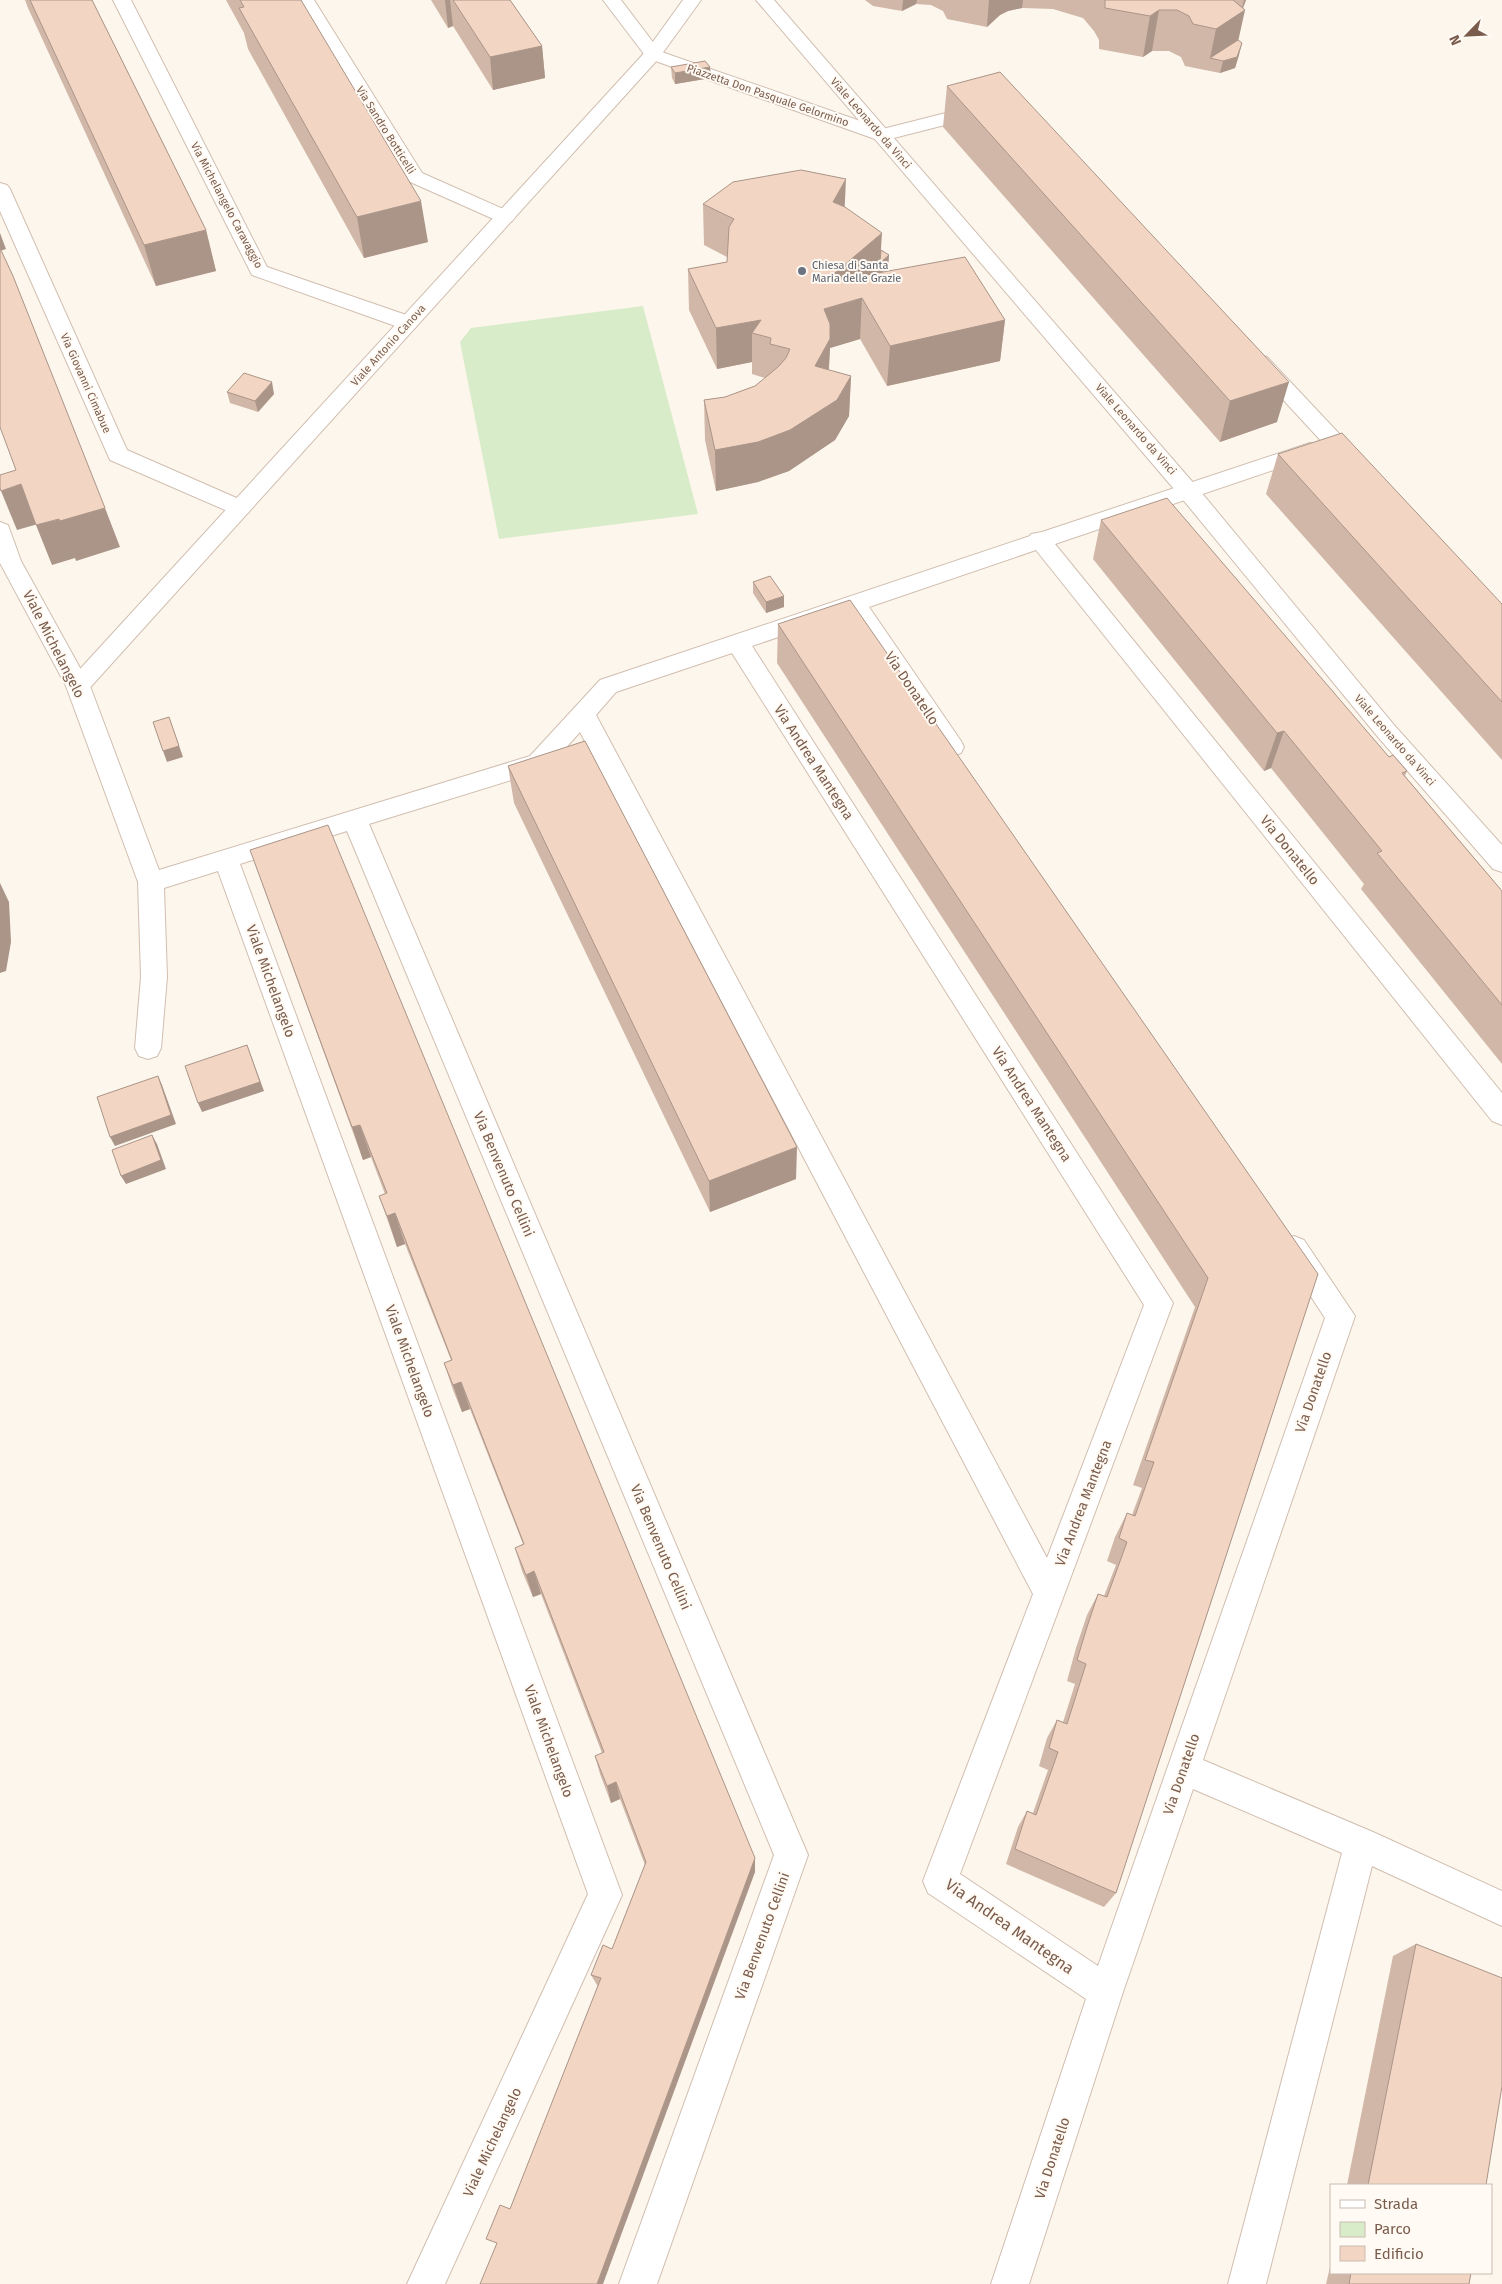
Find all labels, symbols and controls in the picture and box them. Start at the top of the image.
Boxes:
north arrow [1442,10,1492,60]
text: N [1446,32,1465,48]
street label: Piazzetta Don Pasquale Gelormino [685,62,851,129]
street label: Viale Leonardo da Vinci [827,75,914,172]
street label: Via Sandro Botticelli [353,84,418,177]
street label: Via Michelangelo Caravaggio [188,140,265,270]
place label: Chiesa di Santa Maria delle Grazie [812,259,901,285]
marker: Chiesa di Santa Maria delle Grazie [796,265,808,277]
street label: Viale Antonio Canova [348,302,428,389]
street label: Via Giovanni Cimabue [58,331,114,435]
street label: Viale Leonardo da Vinci [1092,381,1179,478]
street label: Viale Michelangelo [19,587,88,701]
street label: Via Donatello [881,648,942,728]
street label: Viale Leonardo da Vinci [1351,692,1438,789]
street label: Via Andrea Mantegna [770,702,857,823]
street label: Via Donatello [1256,812,1323,889]
street label: Viale Michelangelo [242,922,299,1040]
street label: Via Andrea Mantegna [988,1044,1075,1165]
street label: Via Benvenuto Cellini [469,1109,538,1239]
street label: Viale Michelangelo [381,1302,438,1420]
street label: Via Donatello [1292,1349,1335,1435]
street label: Via Andrea Mantegna [1052,1438,1115,1569]
street label: Via Benvenuto Cellini [626,1482,695,1612]
street label: Viale Michelangelo [520,1682,577,1800]
street label: Via Donatello [1160,1731,1203,1817]
street label: Via Benvenuto Cellini [732,1870,793,2002]
street label: Via Andrea Mantegna [942,1875,1078,1978]
street label: Viale Michelangelo [460,2085,525,2200]
street label: Via Donatello [1031,2115,1074,2201]
legend [1330,2184,1492,2274]
text: Strada [1374,2195,1418,2213]
text: Parco [1374,2220,1411,2238]
text: Edificio [1374,2245,1424,2263]

